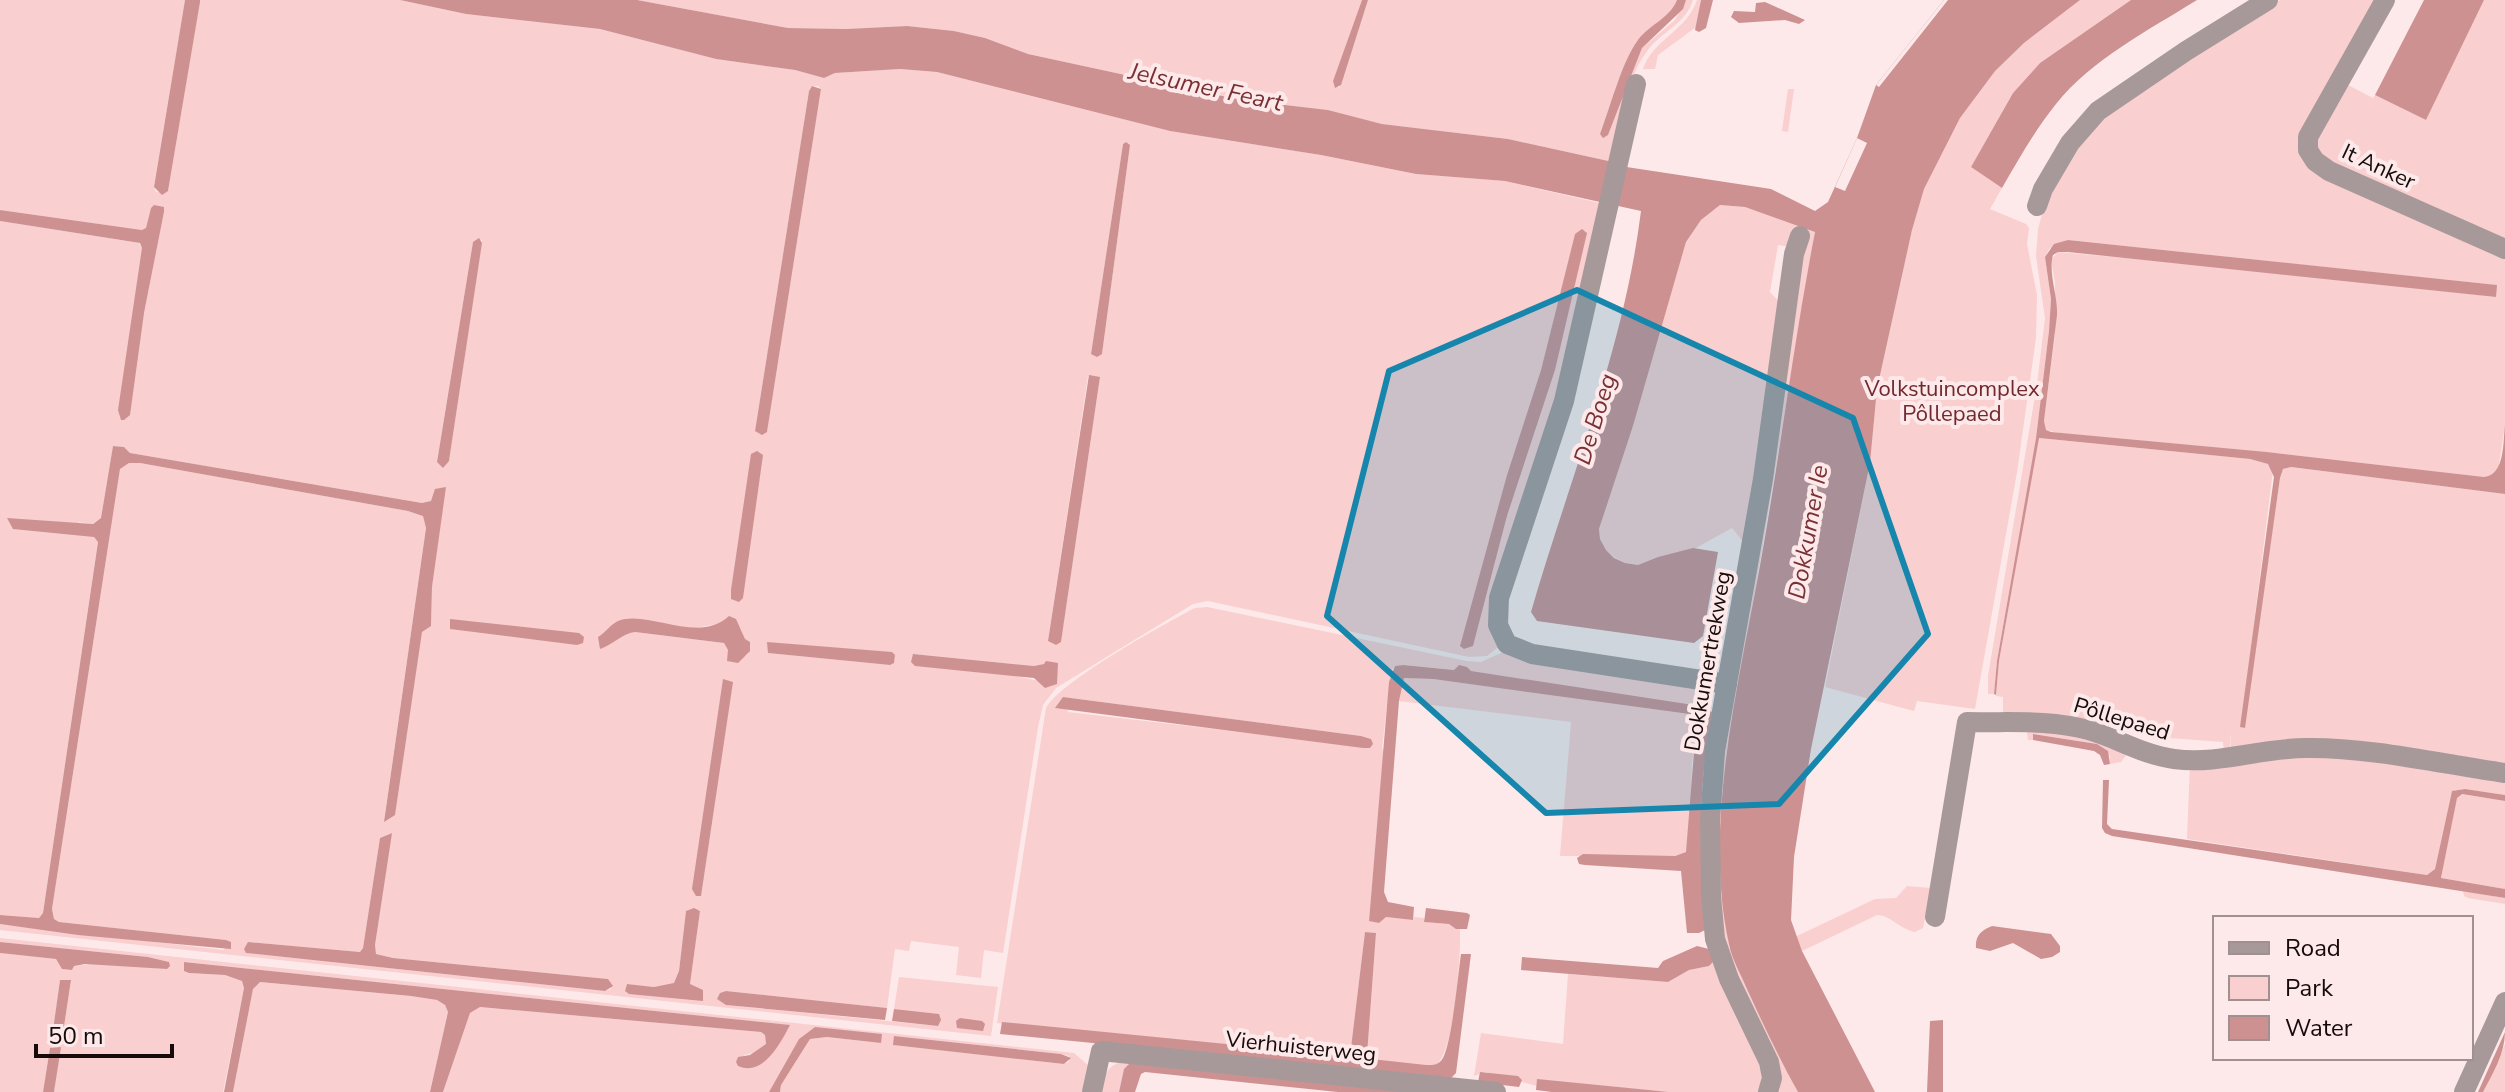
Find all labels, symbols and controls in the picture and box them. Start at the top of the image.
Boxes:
water label: Jelsumer Feart [1125,55,1286,119]
street label: It Anker [2337,137,2420,197]
water label: De Boeg [1566,370,1624,468]
park label: Volkstuincomplex Pôllepaed [1864,374,2040,429]
water label: Dokkumer Ie [1780,462,1836,602]
street label: Dokkumertrekweg [1677,569,1739,754]
street label: Pôllepaed [2070,690,2174,748]
legend [2213,916,2473,1060]
text: Road [2285,932,2341,964]
text: Park [2285,972,2334,1004]
scale bar [36,1008,172,1058]
text: Water [2285,1012,2353,1044]
text: 50 m [48,1020,104,1052]
street label: Vierhuisterweg [1223,1024,1378,1070]

